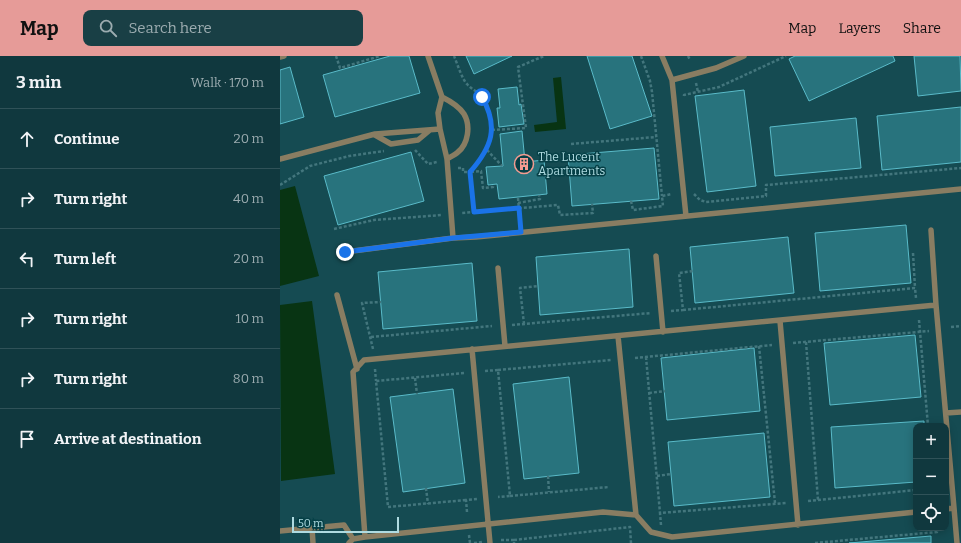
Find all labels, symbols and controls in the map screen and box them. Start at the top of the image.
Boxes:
search box [83,10,363,46]
text: Map [20,17,59,40]
icon: search [97,17,119,39]
text: Search here [129,19,212,37]
text: Map [788,20,816,37]
text: Layers [838,20,881,37]
text: Share [903,20,941,37]
text: 3 min [16,72,61,93]
text: Walk · 170 m [191,75,264,90]
route start [473,88,491,106]
icon: ahead [16,128,38,150]
text: Continue [54,130,120,148]
text: 20 m [234,131,264,146]
place label: The Lucent Apartments [538,150,605,178]
building icon: The Lucent Apartments [513,153,535,175]
icon: right [16,188,38,210]
text: Turn right [54,190,127,208]
text: 40 m [233,191,264,206]
route end [336,243,354,261]
icon: left [16,248,38,270]
text: Turn left [54,250,116,268]
text: 20 m [234,251,264,266]
icon: right [16,308,38,330]
text: Turn right [54,310,127,328]
text: 10 m [235,311,264,326]
icon: right [16,368,38,390]
text: Turn right [54,370,127,388]
text: 80 m [233,371,264,386]
map controls [913,423,949,531]
button: + [913,423,949,459]
icon: arrive [16,428,38,450]
text: Arrive at destination [54,430,201,448]
button: − [913,459,949,495]
button: locate [913,495,949,531]
scale bar [292,515,399,534]
text: 50 m [298,517,324,530]

